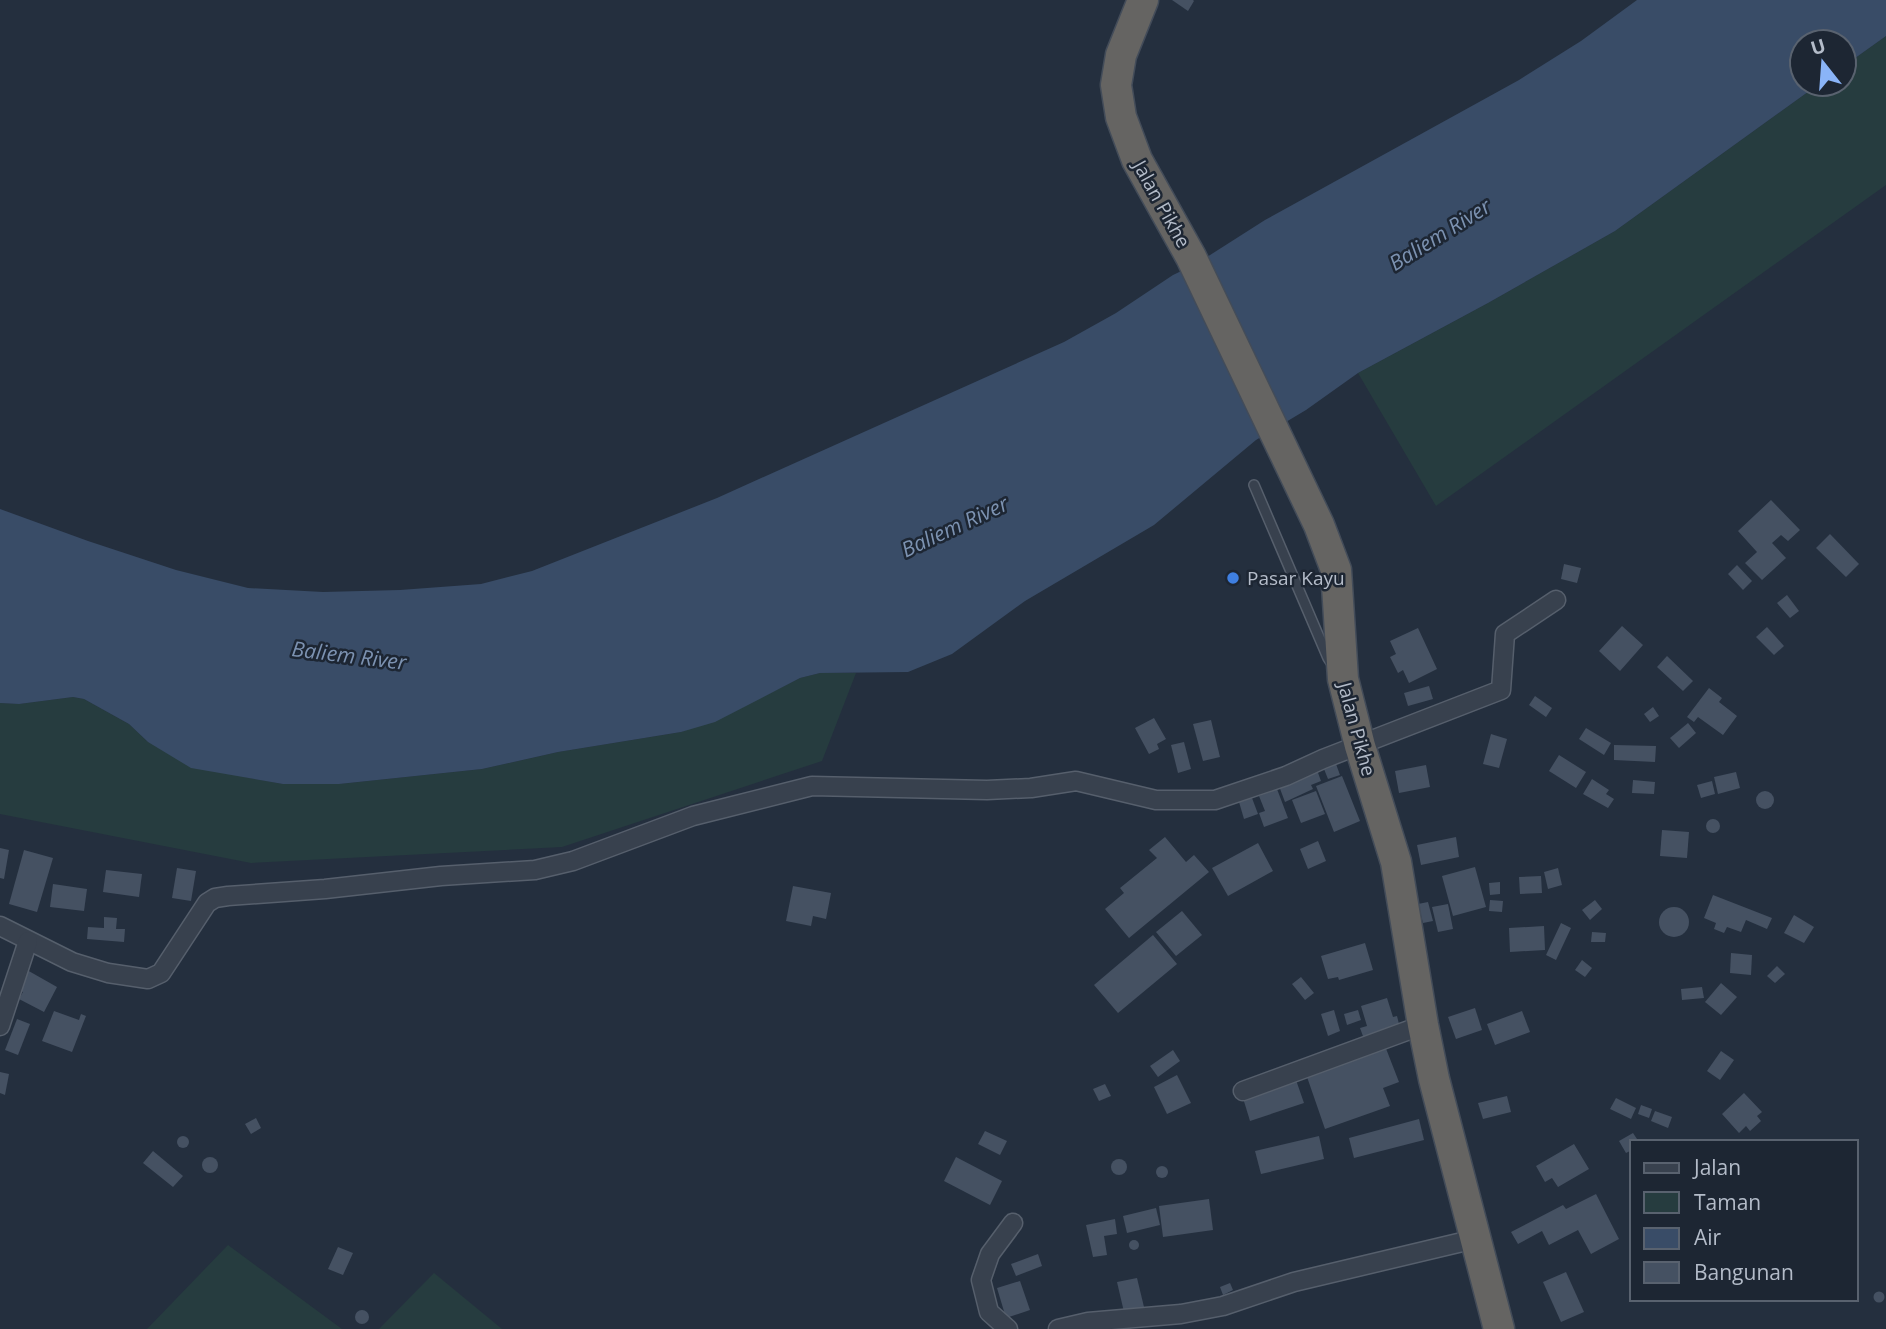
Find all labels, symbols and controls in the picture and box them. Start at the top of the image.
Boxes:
north arrow [1788,28,1858,98]
text: U [1807,32,1829,61]
street label: Jalan Pikhe [1126,154,1197,252]
water label: Baliem River [1383,191,1496,277]
water label: Baliem River [897,489,1013,563]
place label: Pasar Kayu [1247,565,1345,591]
marker: Pasar Kayu [1225,570,1241,586]
water label: Baliem River [290,634,409,676]
street label: Jalan Pikhe [1331,677,1382,779]
legend [1630,1140,1858,1301]
text: Jalan [1692,1153,1741,1181]
text: Taman [1694,1188,1761,1216]
text: Air [1694,1223,1722,1251]
text: Bangunan [1694,1258,1794,1286]

